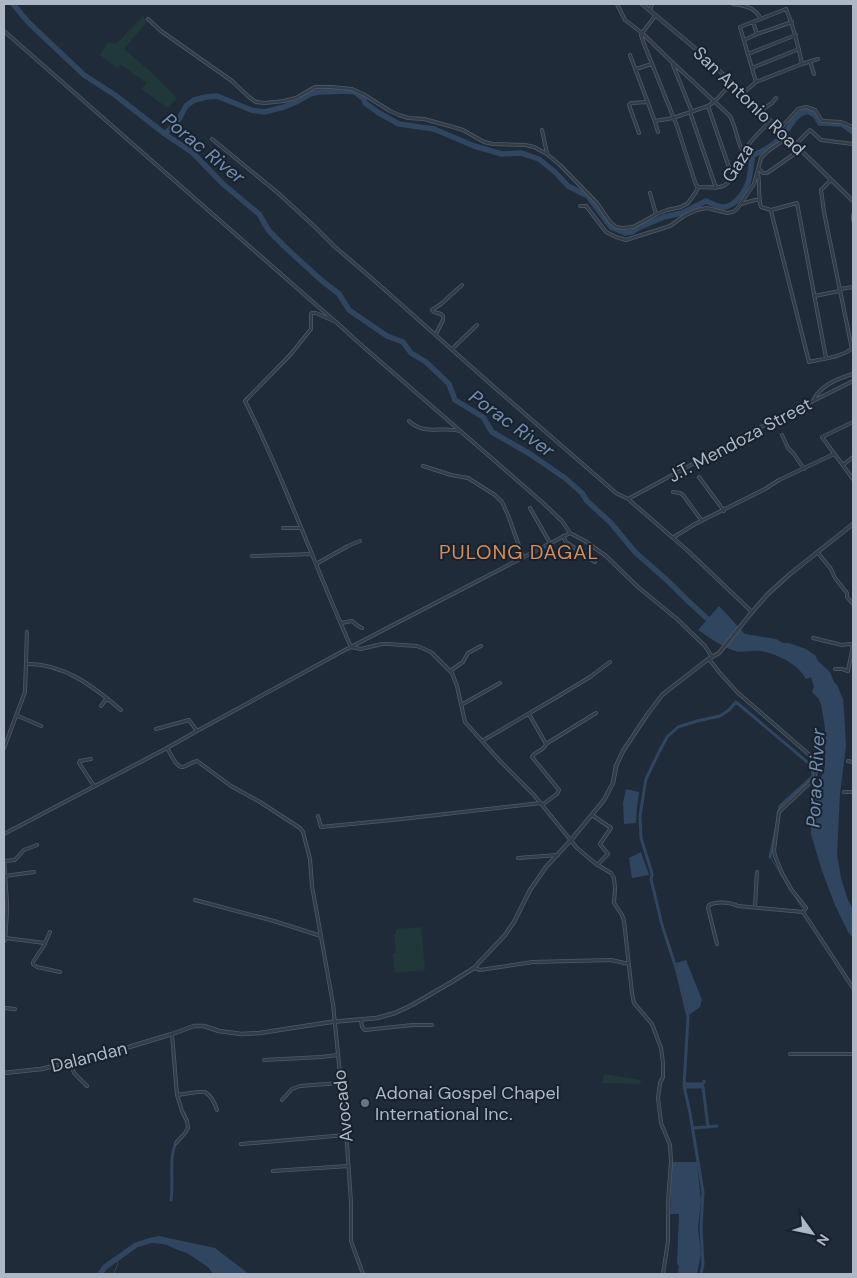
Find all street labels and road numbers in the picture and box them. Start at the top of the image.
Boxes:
street label: San Antonio Road [688,41,810,161]
street label: Gaza [717,139,759,187]
street label: J.T. Mendoza Street [664,392,816,488]
street label: Dalandan [48,1036,130,1078]
street label: Avocado [327,1069,359,1143]

